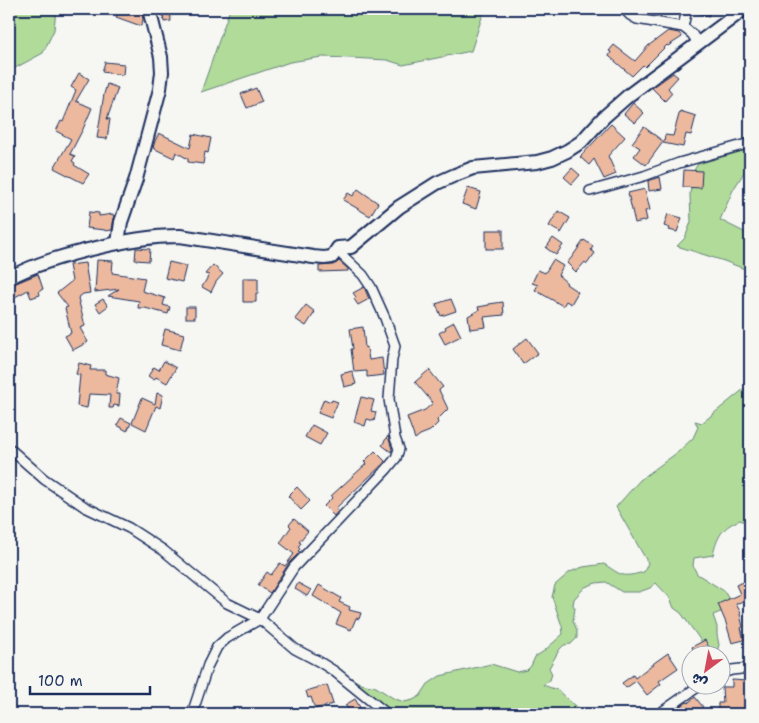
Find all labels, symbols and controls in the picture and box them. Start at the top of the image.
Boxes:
north arrow [682,646,732,696]
scale bar [30,663,150,695]
text: ش [688,669,710,693]
text: 100 m [38,671,83,691]

